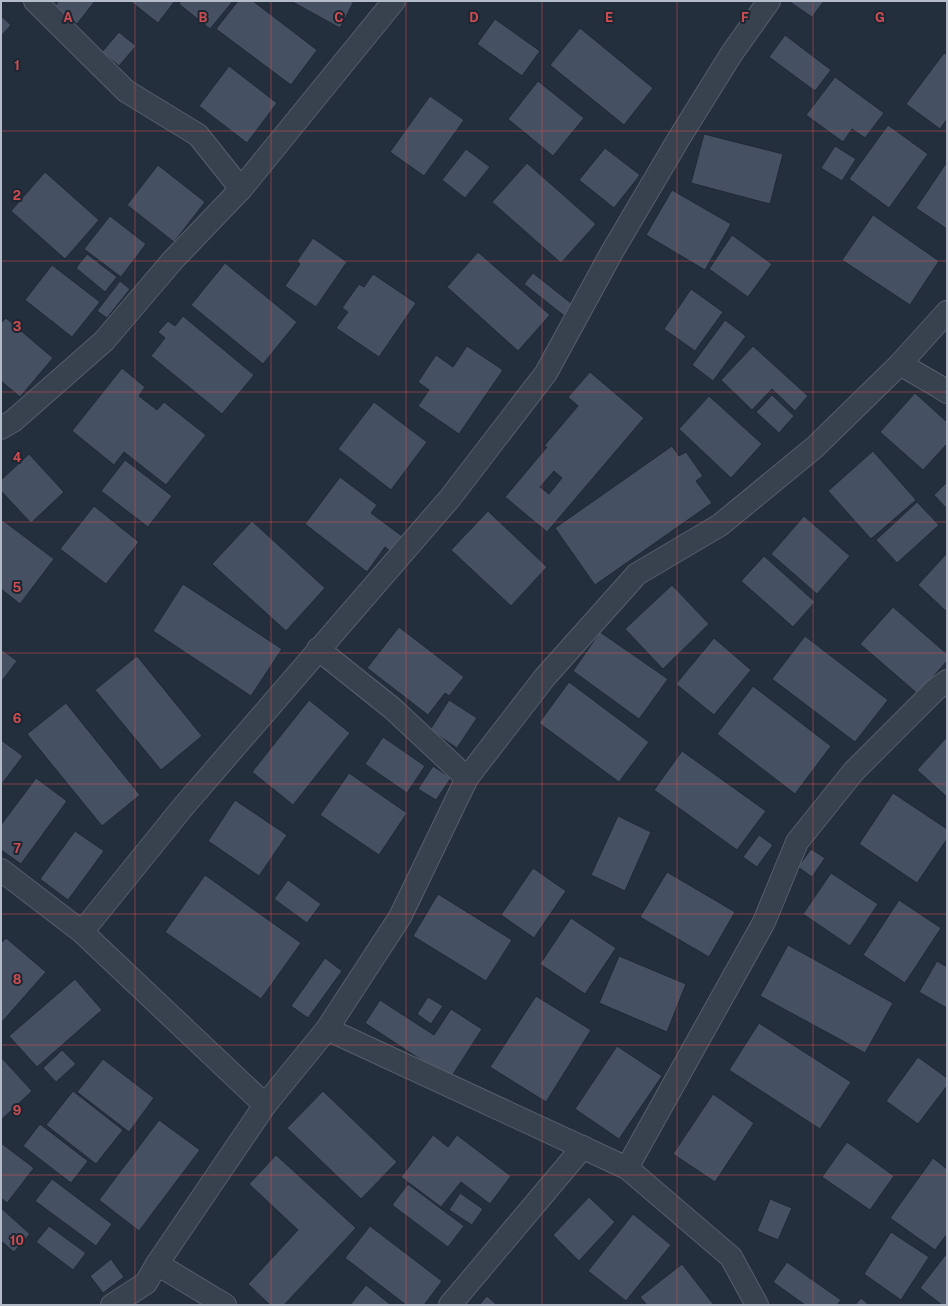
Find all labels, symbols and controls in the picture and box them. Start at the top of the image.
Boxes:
text: A [63,10,73,25]
text: B [199,10,208,25]
text: C [334,10,344,25]
text: D [469,10,479,25]
text: E [605,10,613,25]
text: F [741,10,749,25]
text: G [875,10,885,25]
text: 1 [14,58,20,73]
text: 2 [13,188,21,203]
text: 3 [13,319,22,334]
text: 4 [13,450,22,465]
text: 5 [13,580,22,595]
text: 6 [13,711,22,726]
text: 7 [13,841,21,856]
text: 8 [13,972,22,987]
text: 9 [13,1103,21,1118]
text: 10 [10,1233,24,1248]

